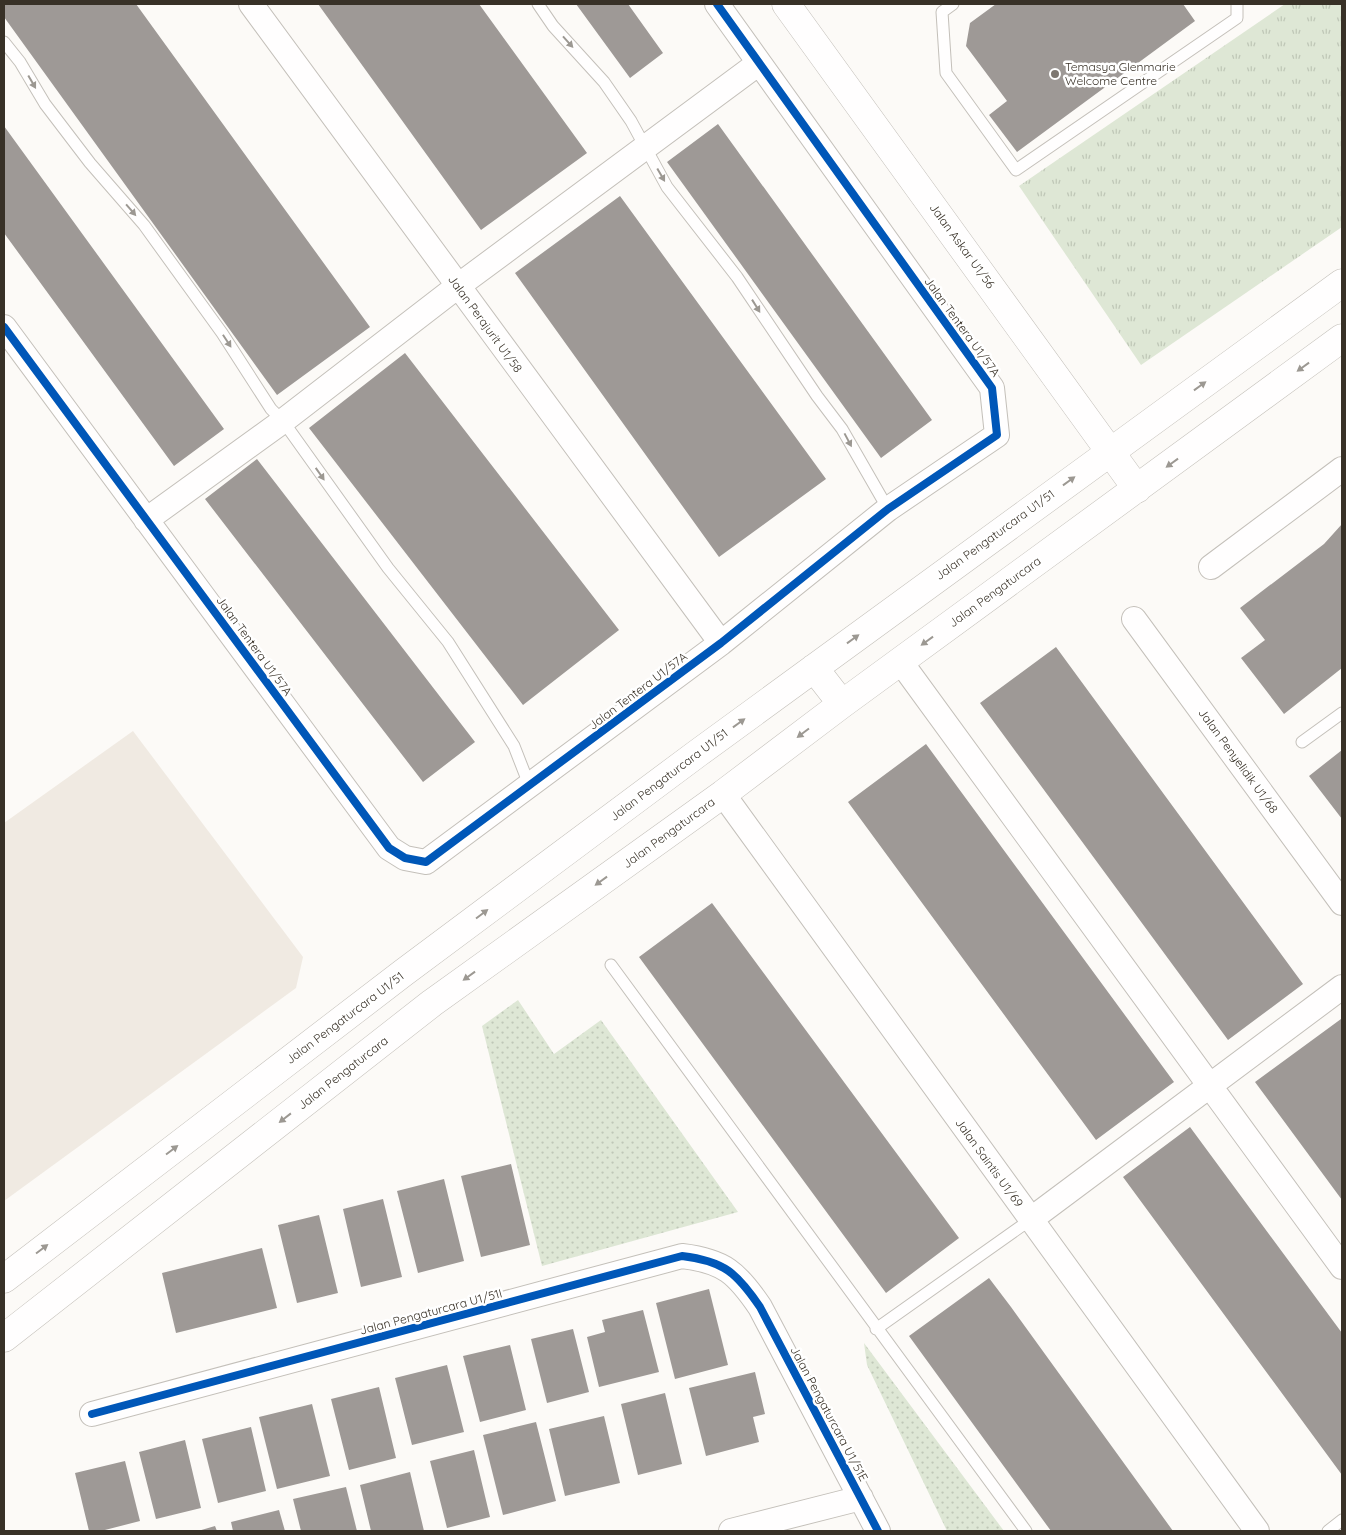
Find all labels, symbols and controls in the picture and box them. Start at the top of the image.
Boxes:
one-way arrow [562,36,574,48]
place label: Temasya Glenmarie Welcome Centre [1065,59,1176,88]
marker: Temasya Glenmarie Welcome Centre [1049,68,1061,80]
one-way arrow [27,75,36,88]
one-way arrow [656,168,665,182]
street label: Jalan Askar U1/56 [926,200,999,292]
one-way arrow [125,203,136,216]
street label: Jalan Perajurit U1/58 [445,272,526,375]
street label: Jalan Tentera U1/57A [921,274,1004,380]
one-way arrow [751,300,760,313]
one-way arrow [222,334,232,348]
one-way arrow [1296,362,1310,372]
one-way arrow [1193,381,1207,391]
one-way arrow [844,433,852,448]
one-way arrow [1165,458,1179,468]
one-way arrow [315,467,325,481]
one-way arrow [1062,476,1076,486]
street label: Jalan Pengaturcara U1/51 [932,486,1057,583]
street label: Jalan Pengaturcara [946,553,1044,630]
street label: Jalan Tentera U1/57A [213,593,296,699]
one-way arrow [846,634,860,644]
one-way arrow [920,636,934,646]
street label: Jalan Tentera U1/57A [585,649,690,733]
street label: Jalan Penyelidik U1/68 [1195,705,1281,816]
one-way arrow [732,718,745,728]
street label: Jalan Pengaturcara U1/51 [607,725,731,824]
one-way arrow [796,728,810,738]
street label: Jalan Pengaturcara [620,794,718,871]
one-way arrow [594,876,608,886]
one-way arrow [475,909,489,919]
street label: Jalan Pengaturcara U1/51 [283,968,407,1067]
one-way arrow [462,971,476,981]
street label: Jalan Pengaturcara [295,1033,391,1112]
one-way arrow [278,1113,292,1123]
street label: Jalan Saintis U1/69 [952,1115,1027,1210]
one-way arrow [165,1145,178,1155]
one-way arrow [36,1244,49,1254]
street label: Jalan Pengaturcara U1/51I [358,1285,504,1338]
street label: Jalan Pengaturcara U1/51E [787,1344,872,1484]

